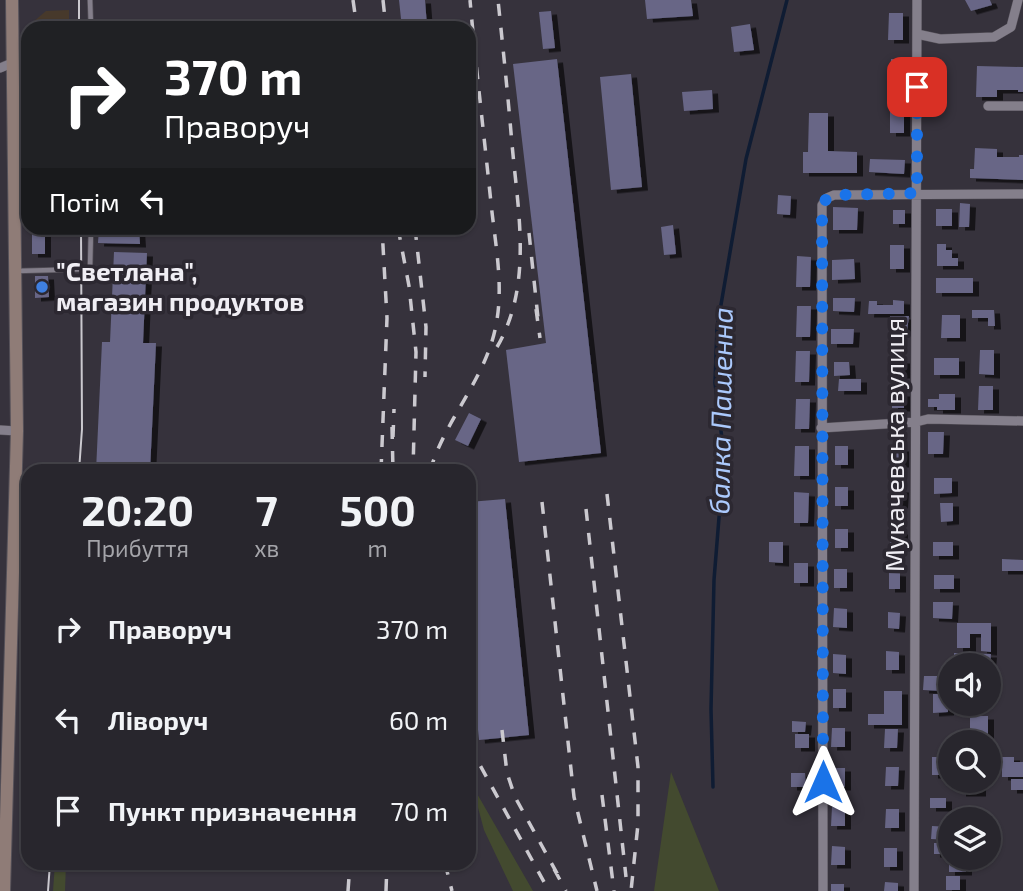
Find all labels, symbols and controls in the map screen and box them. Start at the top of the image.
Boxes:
text: 370 m [164,46,302,105]
icon: right [49,49,140,140]
pin [887,57,947,117]
icon: arrive [898,68,936,106]
text: Праворуч [164,106,310,144]
icon: left [134,182,172,220]
text: Потім [49,186,120,217]
place label: "Светлана", магазин продуктов [56,255,304,316]
marker: "Светлана", магазин продуктов [34,279,50,295]
water label: балка Пашенна [701,307,739,515]
street label: Мукачевська вулиця [878,318,910,572]
text: 20:20 [81,484,194,534]
text: 7 [256,484,278,534]
text: 500 [339,484,416,534]
text: Прибуття [86,534,189,562]
text: хв [254,534,279,562]
text: m [367,534,388,562]
icon: right [49,610,87,648]
text: Праворуч [108,613,232,644]
text: 370 m [376,613,448,644]
map controls [938,653,1001,870]
button: sound [938,653,1001,716]
icon: left [49,701,87,739]
text: Ліворуч [108,704,208,735]
text: 60 m [389,704,448,735]
button: search [938,730,1001,793]
position arrow [786,745,860,819]
icon: arrive [49,792,87,830]
text: Пункт призначення [108,795,357,826]
text: 70 m [390,795,448,826]
button: layers [938,807,1001,870]

